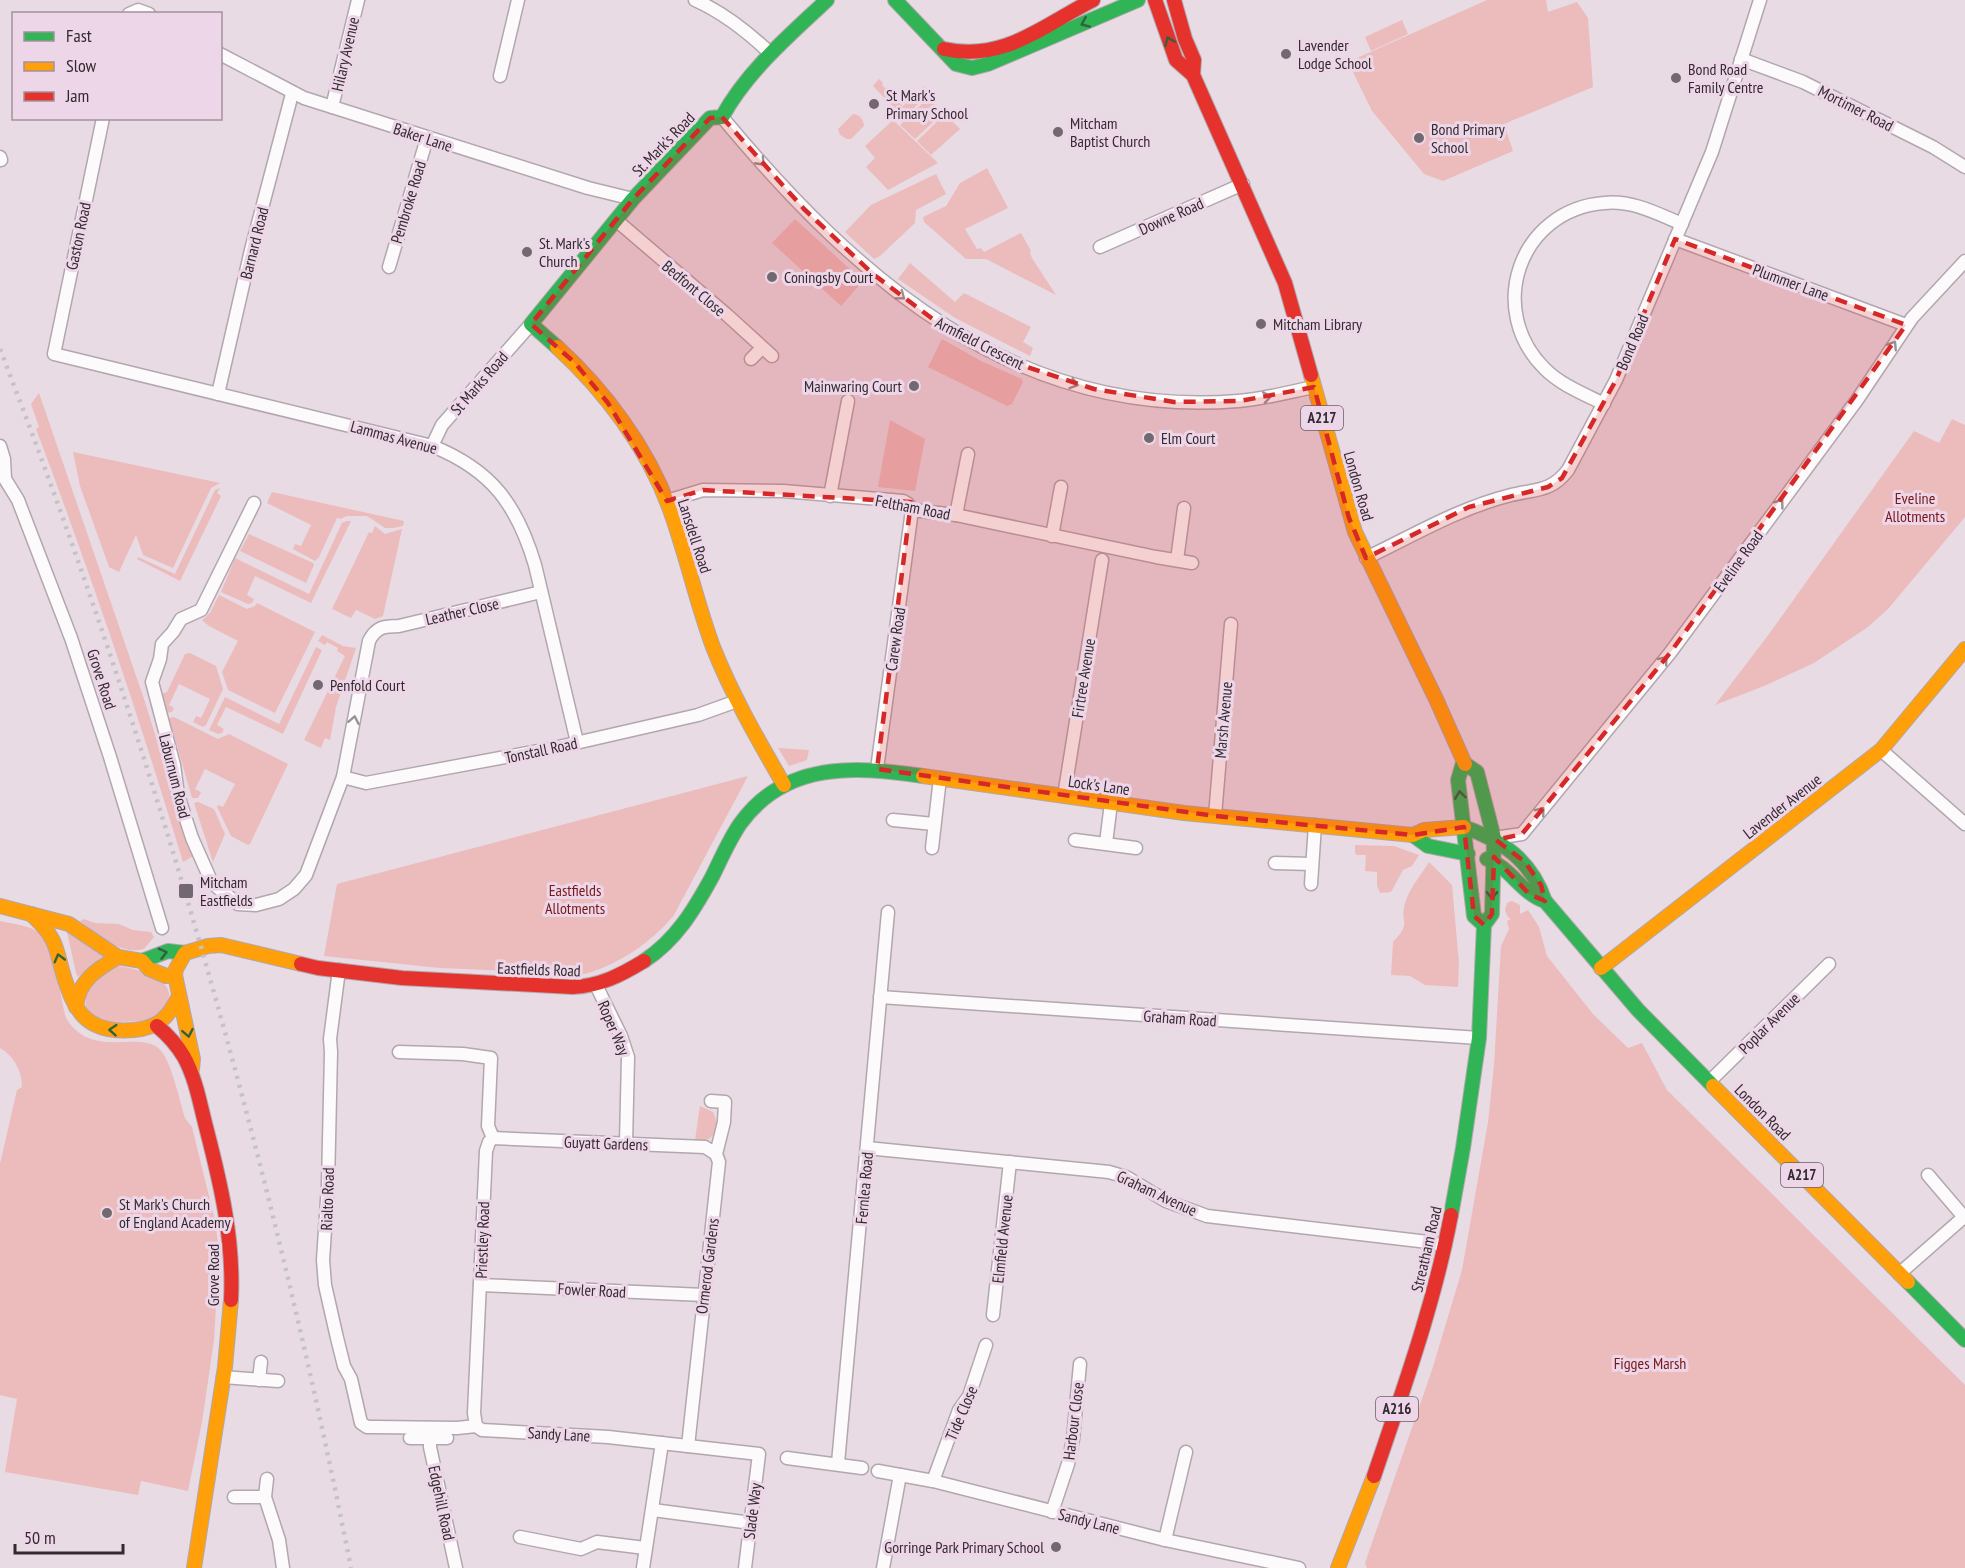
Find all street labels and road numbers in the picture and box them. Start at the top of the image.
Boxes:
street label: Hilary Avenue [327,15,363,93]
street label: Mortimer Road [1815,81,1897,136]
street label: St. Mark's Road [627,108,699,180]
street label: Baker Lane [391,118,455,156]
street label: Pembroke Road [386,158,430,246]
street label: Downe Road [1135,193,1207,239]
street label: Gaston Road [61,200,95,272]
street label: Barnard Road [235,205,273,281]
street label: Bedfont Close [658,256,730,320]
street label: Plummer Lane [1750,259,1832,305]
street label: Bond Road [1611,311,1653,373]
street label: Armfield Crescent [932,312,1028,374]
street label: St Marks Road [446,347,512,419]
road number: A217 [1301,406,1343,430]
street label: Lammas Avenue [348,416,440,458]
street label: London Road [1340,449,1378,523]
street label: Feltham Road [874,490,952,524]
street label: Lansdell Road [674,496,716,576]
street label: Eveline Road [1709,526,1767,596]
street label: Leather Close [423,593,501,629]
street label: Carew Road [881,606,909,672]
street label: Firtree Avenue [1067,637,1099,719]
street label: Grove Road [83,646,121,712]
street label: Marsh Avenue [1210,681,1236,759]
street label: Laburnum Road [155,732,195,820]
street label: Tonstall Road [503,733,579,767]
street label: Lavender Avenue [1739,769,1825,843]
street label: Lock's Lane [1067,771,1131,799]
street label: Eastfields Road [497,958,581,980]
street label: Poplar Avenue [1734,988,1804,1058]
street label: Roper Way [594,998,634,1058]
street label: Graham Road [1143,1005,1217,1031]
street label: London Road [1731,1080,1795,1144]
street label: Guyatt Gardens [564,1132,648,1154]
street label: Fernlea Road [851,1151,877,1225]
road number: A217 [1781,1163,1823,1187]
street label: Graham Avenue [1114,1166,1200,1220]
street label: Rialto Road [316,1167,338,1231]
street label: Elmfield Avenue [987,1194,1017,1284]
street label: Priestley Road [471,1201,493,1279]
street label: Streatham Road [1406,1204,1446,1294]
street label: Ormerod Gardens [691,1217,723,1315]
street label: Grove Road [203,1244,223,1306]
street label: Fowler Road [557,1278,627,1302]
street label: Harbour Close [1058,1381,1088,1461]
street label: Tide Close [941,1383,981,1443]
road number: A216 [1376,1397,1418,1421]
street label: Sandy Lane [527,1422,591,1446]
street label: Edgehill Road [424,1464,460,1542]
street label: Slade Way [739,1482,765,1540]
street label: Sandy Lane [1056,1504,1122,1538]

